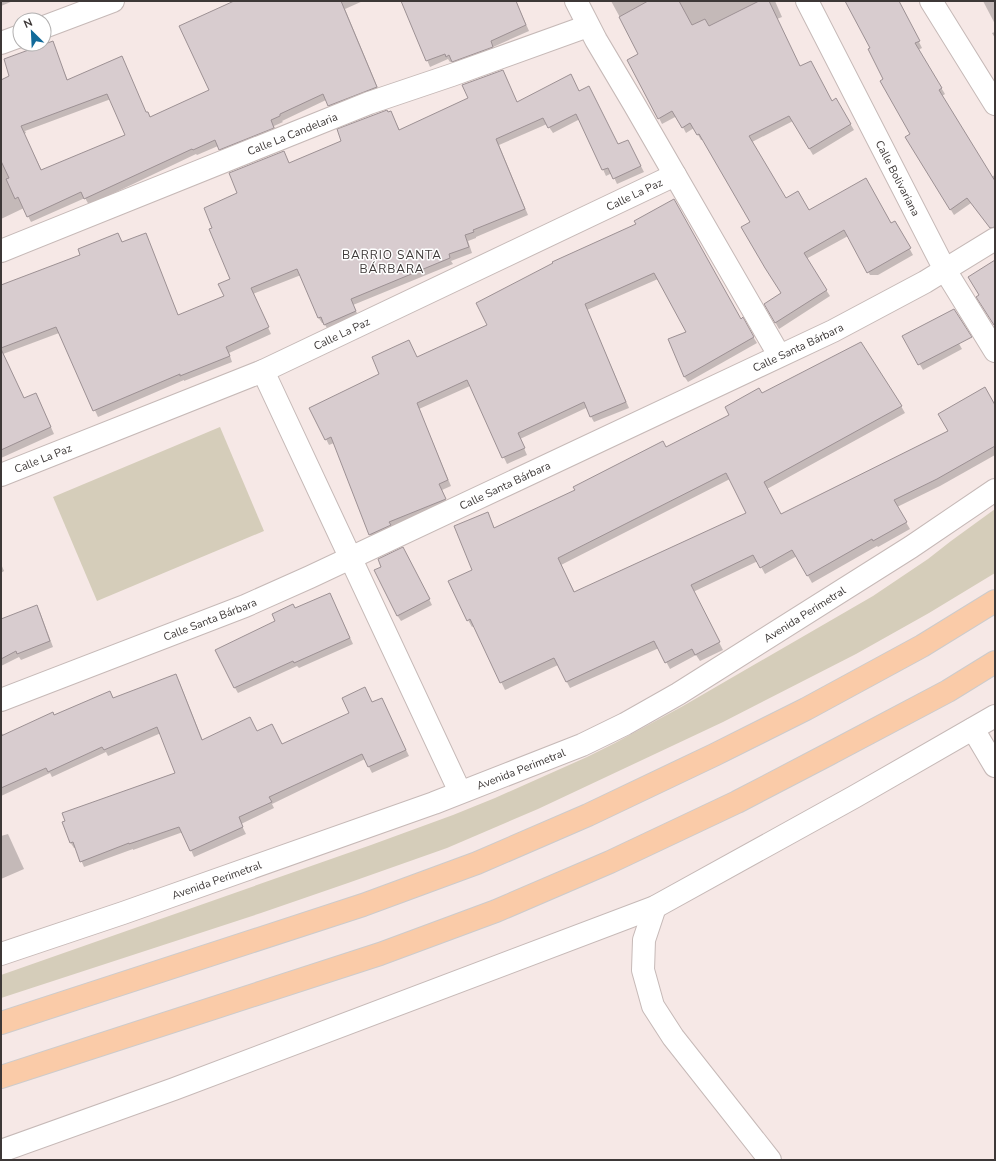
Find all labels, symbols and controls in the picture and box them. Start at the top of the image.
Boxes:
north arrow [12,12,52,52]
text: N [21,15,35,32]
street label: Calle La Candelaria [245,109,340,159]
street label: Calle Bolivariana [872,138,923,219]
street label: Calle La Paz [604,175,665,215]
district label: BARRIO SANTA BÁRBARA [342,247,442,277]
street label: Calle La Paz [311,314,372,354]
street label: Calle Santa Bárbara [750,320,846,376]
street label: Calle La Paz [12,441,74,477]
street label: Calle Santa Bárbara [457,458,553,514]
street label: Avenida Perimetral [761,583,849,646]
street label: Calle Santa Bárbara [161,595,259,645]
street label: Avenida Perimetral [475,745,568,794]
street label: Avenida Perimetral [170,857,264,903]

